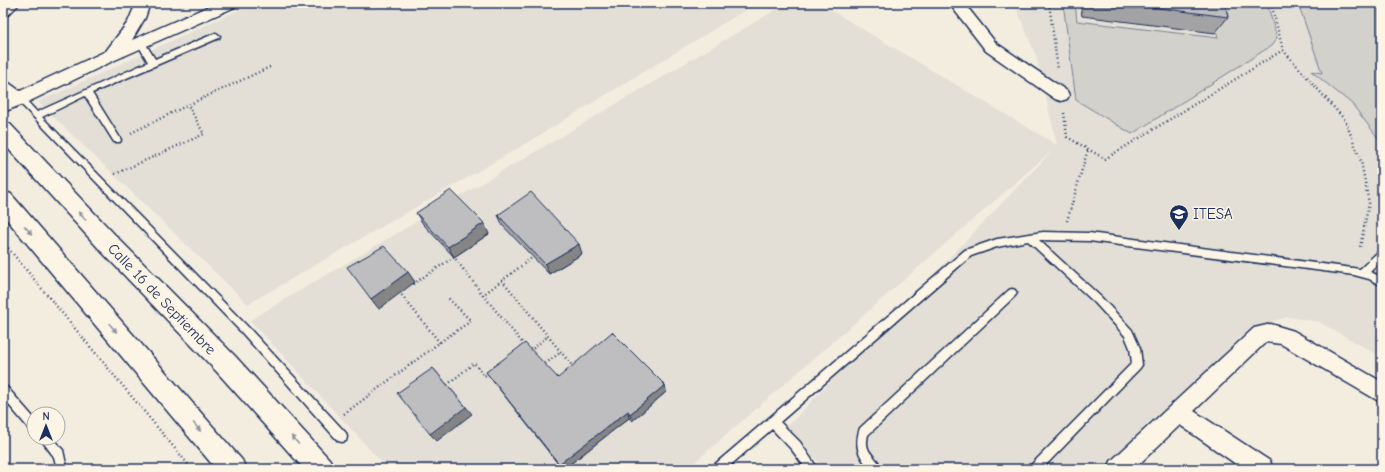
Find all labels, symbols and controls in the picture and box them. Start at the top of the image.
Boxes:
school or university icon: ITESA [1168,203,1190,231]
place label: ITESA [1193,205,1233,223]
one-way arrow [78,210,87,221]
one-way arrow [24,224,33,235]
street label: Calle 16 de Septiembre [104,239,220,359]
one-way arrow [108,323,117,334]
north arrow [26,406,66,446]
text: N [42,410,50,423]
one-way arrow [193,422,202,433]
one-way arrow [290,435,299,445]

